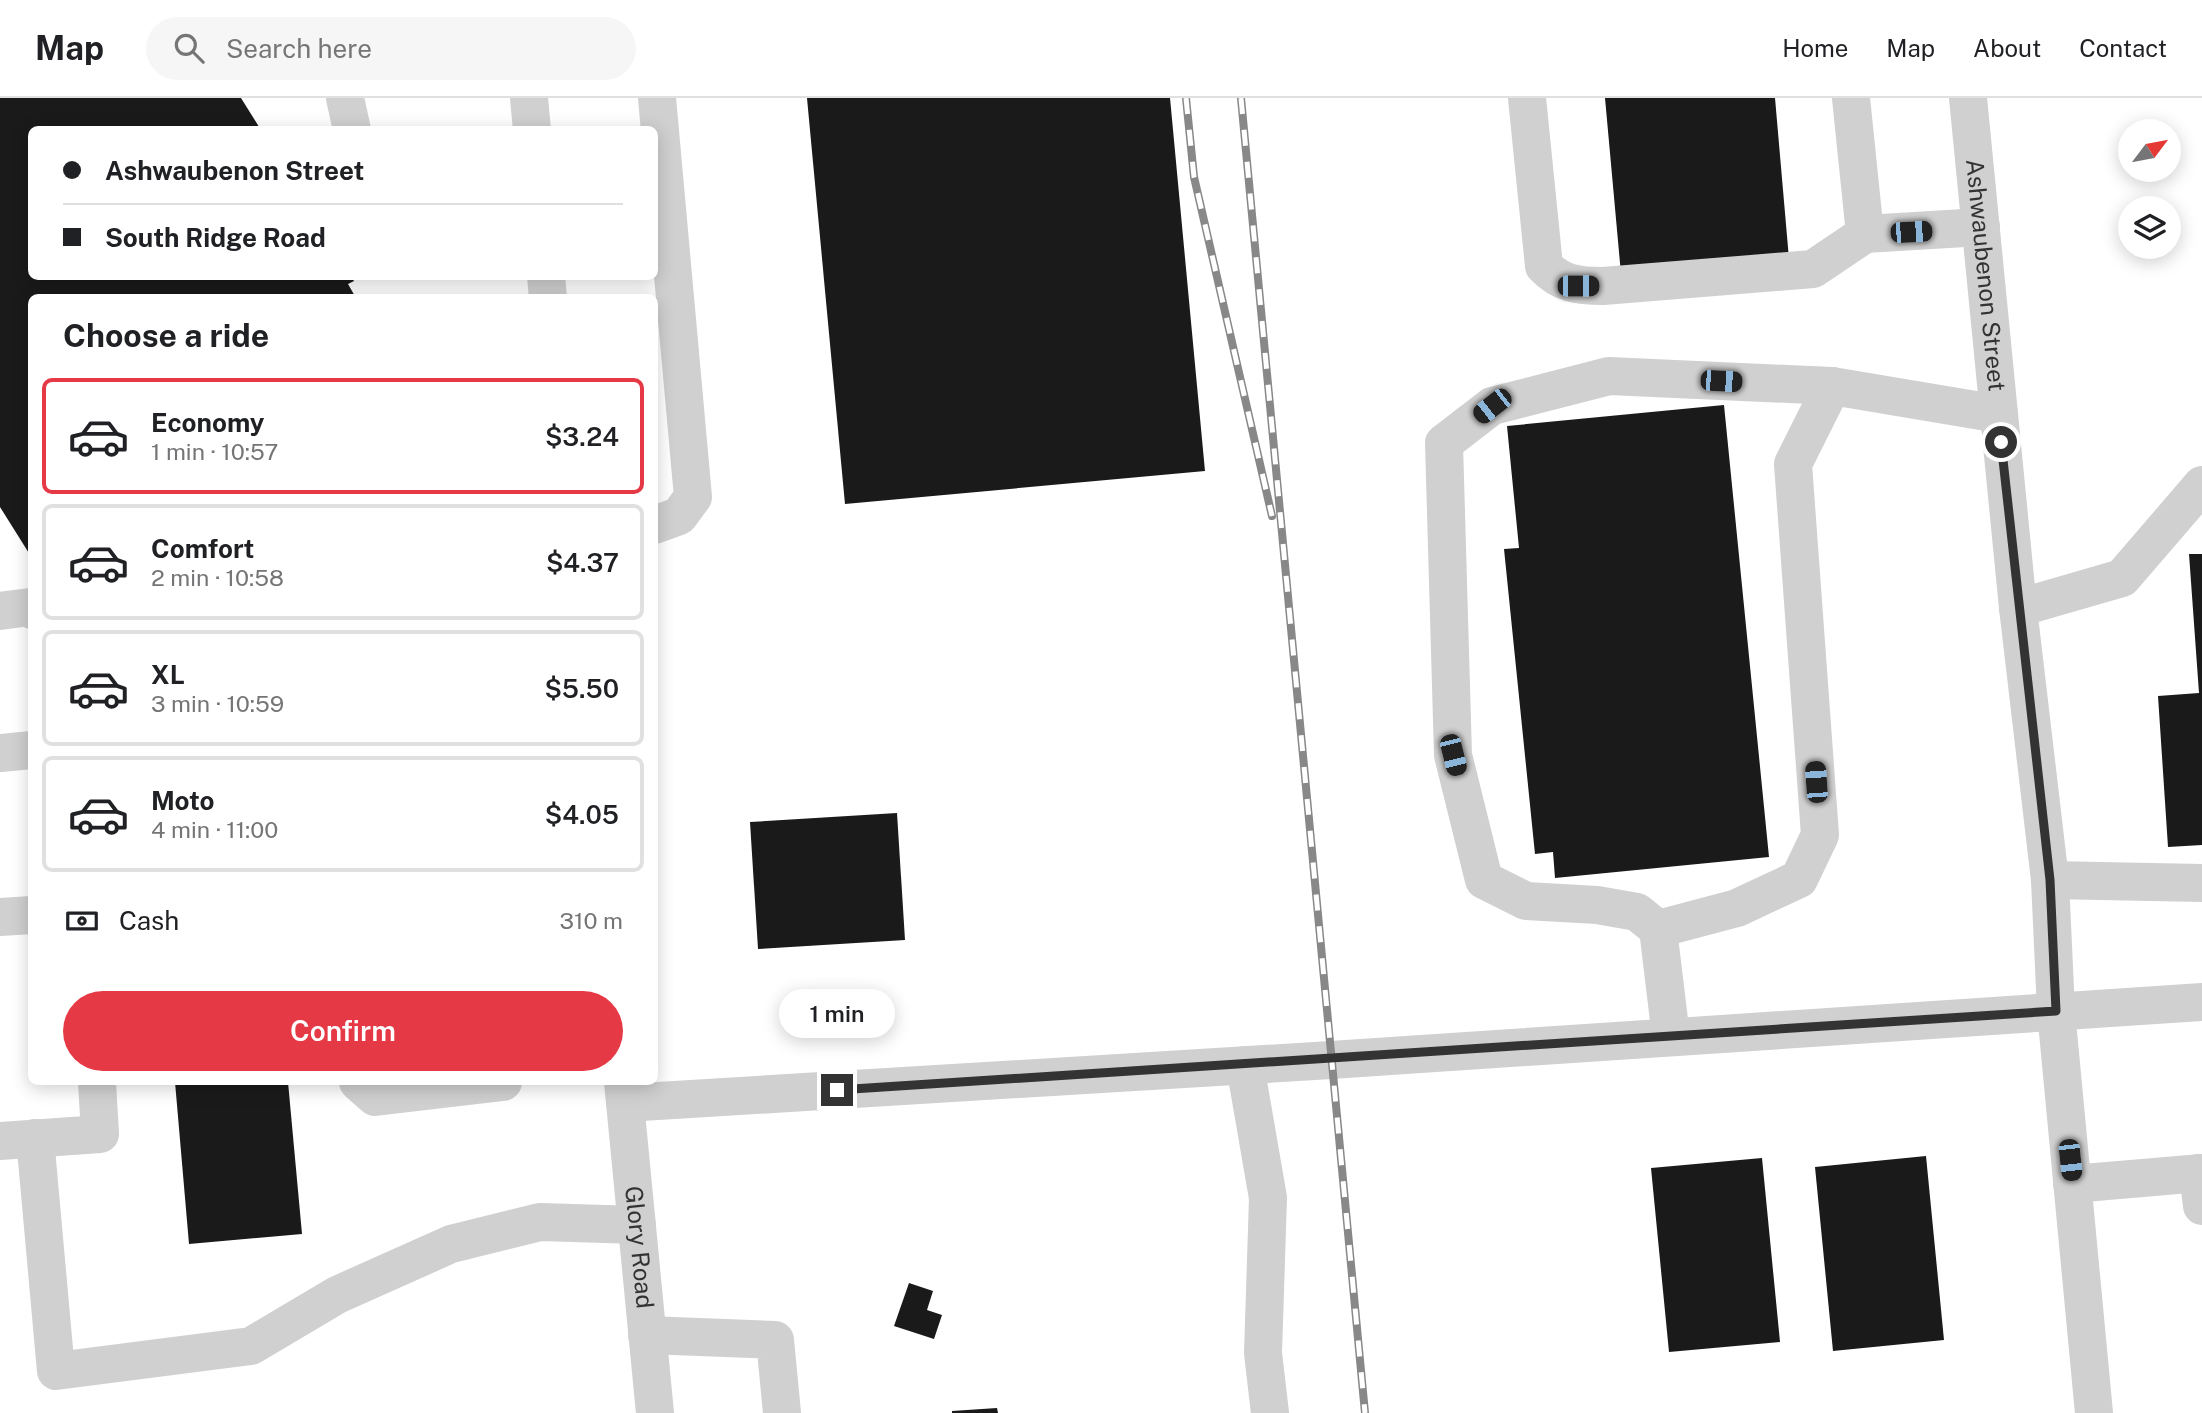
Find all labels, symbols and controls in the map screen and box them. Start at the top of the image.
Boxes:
search box [146,17,636,80]
text: Map [35,29,104,67]
icon: search [170,29,208,67]
text: Search here [226,33,372,64]
text: Home [1782,34,1848,62]
text: Map [1886,34,1935,62]
text: About [1973,34,2041,62]
text: Contact [2079,34,2167,62]
north arrow [2118,119,2180,182]
map controls [2118,119,2181,259]
text: Ashwaubenon Street [105,155,364,186]
street label: Ashwaubenon Street [1961,158,2012,393]
button: layers [2118,196,2181,259]
car [1890,220,1933,244]
text: South Ridge Road [105,222,326,253]
car [1558,276,1600,297]
text: Choose a ride [63,317,269,354]
car [1700,369,1743,393]
car [1469,385,1516,427]
icon: car [67,405,130,468]
text: Economy [151,407,264,438]
text: $3.24 [545,421,619,452]
route start [1985,426,2017,458]
text: 1 min · 10:57 [151,438,278,465]
icon: car [67,531,130,594]
text: Comfort [151,533,254,564]
text: $4.37 [546,547,619,578]
text: 2 min · 10:58 [151,564,284,591]
icon: car [67,657,130,720]
text: XL [151,659,185,690]
text: $5.50 [544,673,619,704]
text: 3 min · 10:59 [151,690,284,717]
car [1438,732,1469,778]
car [1805,760,1828,804]
icon: car [67,783,130,846]
text: Moto [151,785,214,816]
text: $4.05 [545,799,619,830]
text: 4 min · 11:00 [151,816,278,843]
icon: cash [63,902,101,940]
text: Cash [119,905,179,936]
text: 310 m [560,907,623,934]
callout: 1 min [779,988,895,1038]
button: Confirm [63,991,623,1071]
text: 1 min [810,1000,864,1027]
route end [821,1074,853,1106]
car [2058,1138,2083,1182]
street label: Glory Road [620,1185,660,1310]

